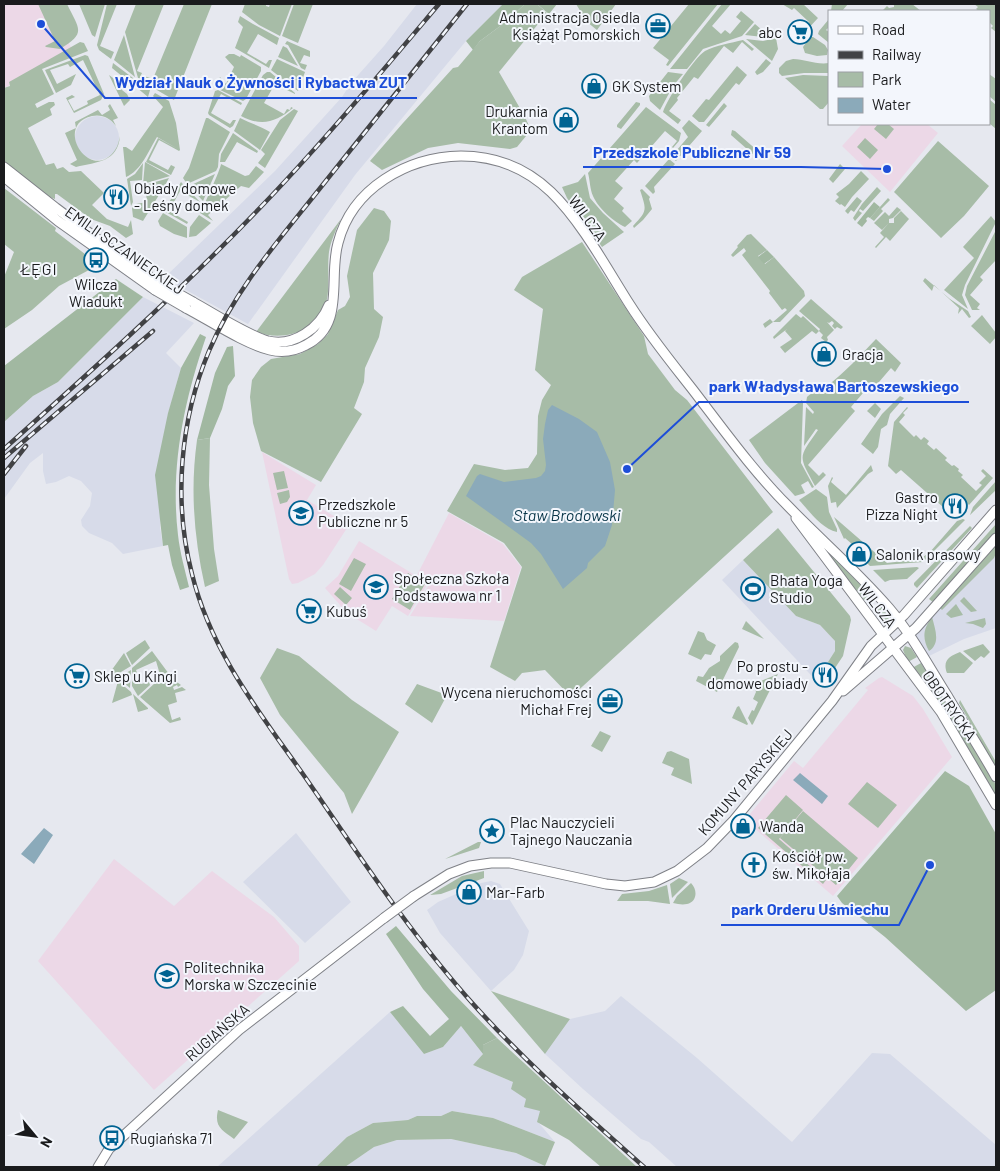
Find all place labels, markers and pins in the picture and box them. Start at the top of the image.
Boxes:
place label: Administracja Osiedla Książąt Pomorskich [499,8,640,43]
office icon: Administracja Osiedla Książąt Pomorskich [645,13,671,39]
supermarket icon: abc [787,19,813,45]
place label: abc [758,23,782,41]
callout: Wydział Nauk o Żywności i Rybactwa ZUT [105,67,417,98]
shop icon: GK System [581,73,607,99]
place label: GK System [612,77,681,95]
place label: Drukarnia Krantom [485,102,548,137]
shop icon: Drukarnia Krantom [553,107,579,133]
callout: Przedszkole Publiczne Nr 59 [583,136,801,167]
place label: Obiady domowe - Leśny domek [134,179,236,214]
restaurant icon: Obiady domowe - Leśny domek [103,184,129,210]
bus stop icon: Wilcza Wiadukt [83,247,109,273]
place label: Wilcza Wiadukt [69,275,123,310]
shop icon: Gracja [811,341,837,367]
place label: Gracja [842,345,883,363]
callout: park Władysława Bartoszewskiego [699,371,969,402]
place label: Gastro Pizza Night [866,488,938,523]
restaurant icon: Gastro Pizza Night [942,493,968,519]
place label: Przedszkole Publiczne nr 5 [318,495,408,530]
school or university icon: Przedszkole Publiczne nr 5 [288,500,314,526]
shop icon: Salonik prasowy [846,541,872,567]
place label: Salonik prasowy [876,545,981,563]
place label: Społeczna Szkoła Podstawowa nr 1 [394,569,509,604]
place label: Bhata Yoga Studio [770,571,843,606]
school or university icon: Społeczna Szkoła Podstawowa nr 1 [363,574,389,600]
sports icon: Bhata Yoga Studio [740,576,766,602]
supermarket icon: Kubuś [296,598,322,624]
place label: Kubuś [326,602,367,620]
place label: Po prostu - domowe obiady [707,657,808,692]
restaurant icon: Po prostu - domowe obiady [812,662,838,688]
supermarket icon: Sklep u Kingi [64,663,90,689]
place label: Sklep u Kingi [94,667,177,685]
place label: Wycena nieruchomości Michał Frej [441,683,592,718]
office icon: Wycena nieruchomości Michał Frej [597,688,623,714]
place label: Plac Nauczycieli Tajnego Nauczania [510,813,632,848]
shop icon: Wanda [730,813,756,839]
place label: Wanda [760,817,804,835]
place icon: Plac Nauczycieli Tajnego Nauczania [479,818,505,844]
place label: Kościół pw. św. Mikołaja [772,847,850,882]
church icon: Kościół pw. św. Mikołaja [741,852,767,878]
shop icon: Mar-Farb [456,879,482,905]
place label: Mar-Farb [486,883,545,901]
callout: park Orderu Uśmiechu [721,894,899,925]
place label: Politechnika Morska w Szczecinie [184,958,317,993]
school or university icon: Politechnika Morska w Szczecinie [154,963,180,989]
bus stop icon: Rugiańska 71 [99,1125,125,1151]
place label: Rugiańska 71 [130,1129,212,1147]

